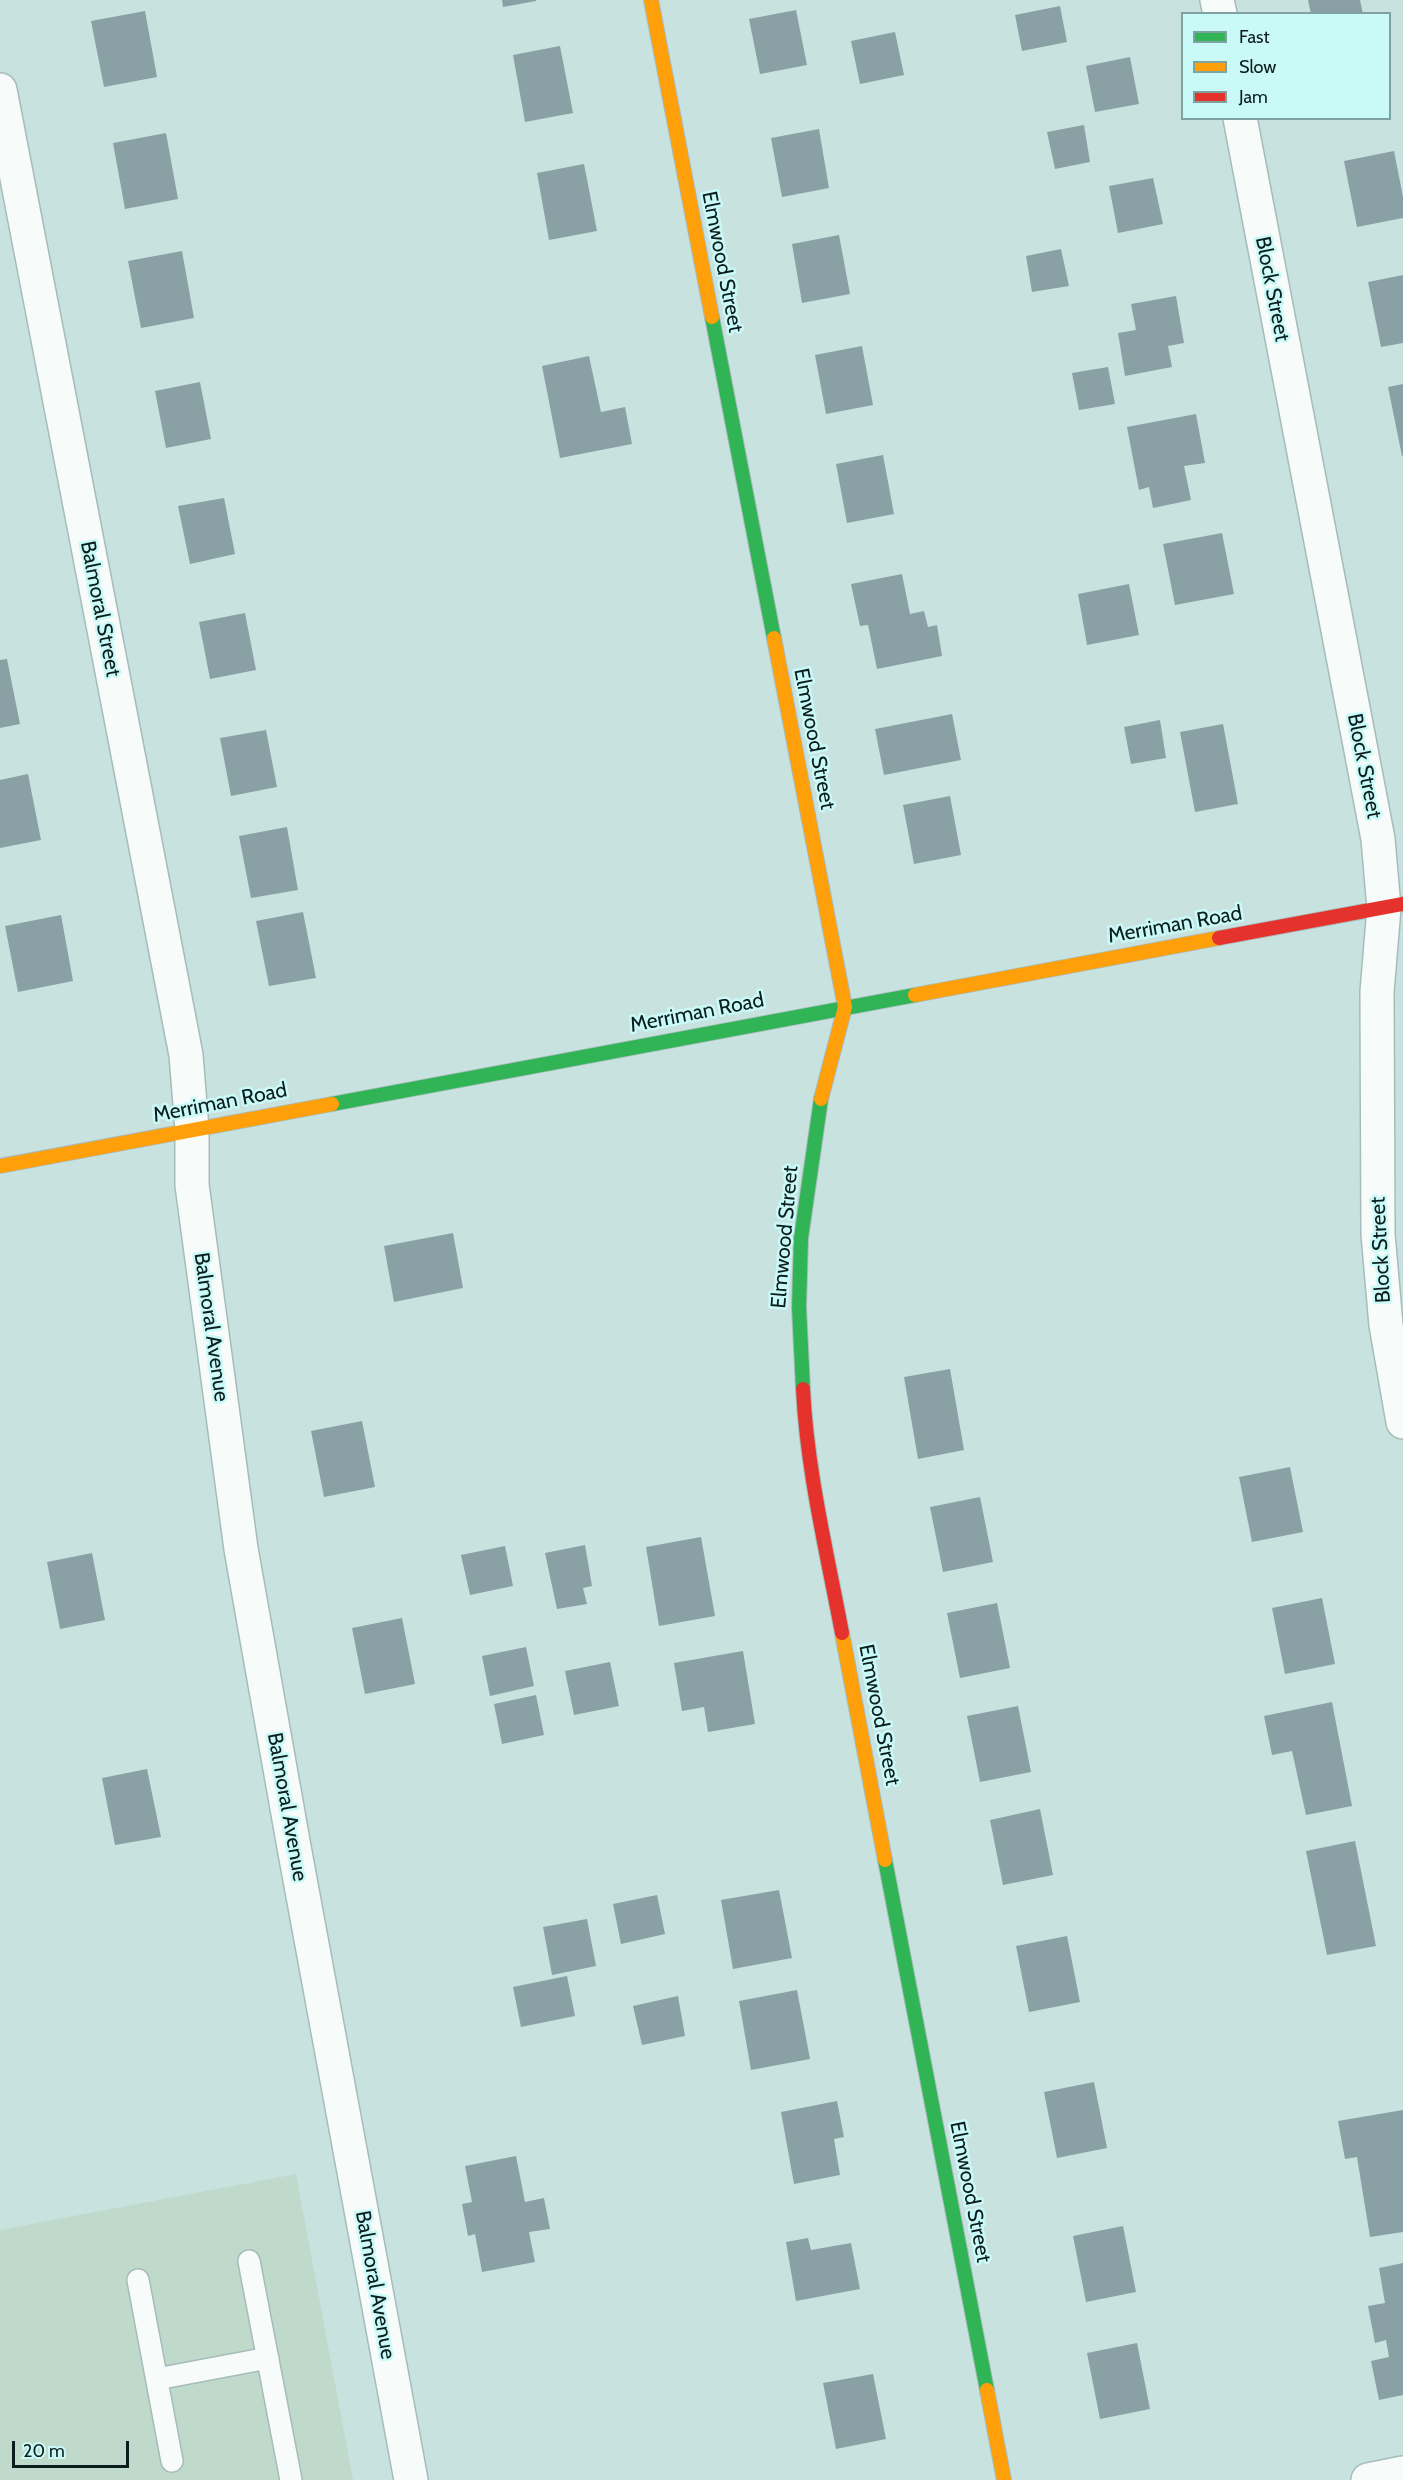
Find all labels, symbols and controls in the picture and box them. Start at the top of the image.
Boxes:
legend [1181,12,1391,120]
text: Fast [1239,26,1270,48]
text: Slow [1239,56,1276,78]
text: Jam [1239,86,1268,108]
street label: Elmwood Street [696,189,748,335]
street label: Block Street [1249,234,1295,344]
street label: Balmoral Street [74,539,126,679]
street label: Elmwood Street [788,666,840,812]
street label: Block Street [1341,711,1387,821]
street label: Merriman Road [1106,901,1244,949]
street label: Merriman Road [628,988,766,1038]
street label: Merriman Road [151,1078,289,1128]
street label: Elmwood Street [766,1164,804,1310]
street label: Block Street [1366,1196,1396,1304]
street label: Balmoral Avenue [188,1251,234,1403]
street label: Elmwood Street [853,1642,905,1788]
street label: Balmoral Avenue [262,1731,312,1883]
street label: Elmwood Street [944,2119,996,2265]
street label: Balmoral Avenue [350,2209,400,2361]
scale bar [15,2429,132,2467]
text: 20 m [23,2440,65,2462]

